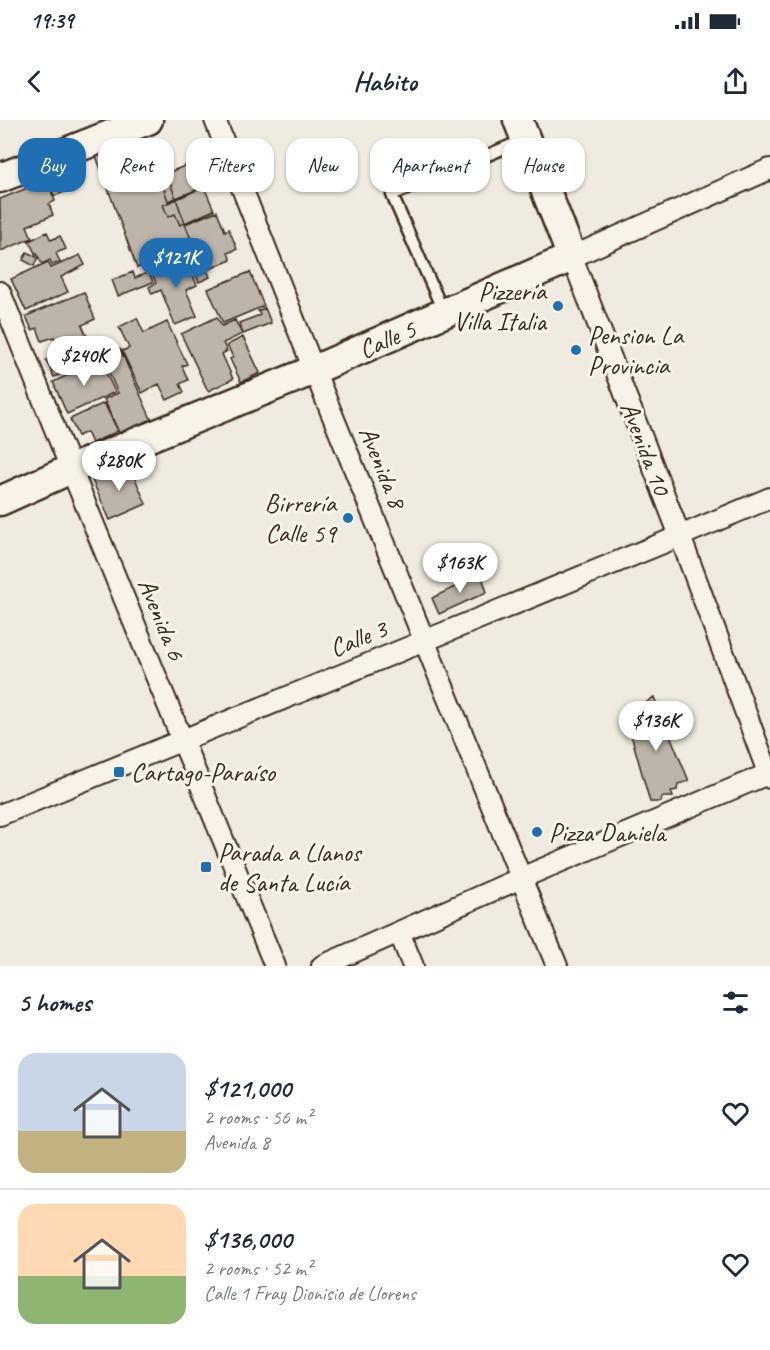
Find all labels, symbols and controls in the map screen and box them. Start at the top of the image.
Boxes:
text: 19:39 [30,7,73,35]
text: Habito [353,64,417,98]
icon: back [18,65,51,98]
icon: share [719,65,752,98]
chip: Buy [18,138,86,192]
chip: Rent [98,138,174,192]
chip: Filters [186,138,274,192]
chip: New [286,138,358,192]
chip: Apartment [370,138,490,192]
chip: House [502,138,585,192]
pin: $121K [134,238,218,289]
text: $121K [153,245,199,270]
place label: Pizzería Villa Italia [454,275,548,338]
marker: Pizzería Villa Italia [551,299,565,313]
street label: Calle 5 [354,312,422,366]
place label: Pension La Provincia [588,319,685,382]
pin: $240K [42,336,126,387]
text: $240K [61,343,107,368]
marker: Pension La Provincia [569,343,583,357]
street label: Avenida 10 [613,397,679,502]
street label: Avenida 8 [351,421,415,515]
pin: $280K [77,441,161,492]
text: $280K [96,448,142,473]
place label: Birrería Calle 59 [265,487,338,550]
marker: Birrería Calle 59 [341,511,355,525]
pin: $163K [418,543,502,594]
text: $163K [437,550,483,575]
street label: Avenida 6 [130,573,193,666]
street label: Calle 3 [325,611,394,665]
pin: $136K [614,701,698,752]
text: $136K [633,708,679,733]
place label: Cartago-Paraíso [131,756,277,789]
marker: Cartago-Paraíso [112,765,126,779]
place label: Pizza Daniela [549,816,667,849]
marker: Pizza Daniela [530,825,544,839]
place label: Parada a Llanos de Santa Lucía [218,836,363,899]
marker: Parada a Llanos de Santa Lucía [199,860,213,874]
text: 5 homes [18,986,91,1019]
icon: filters [719,986,752,1019]
text: $121,000 [204,1072,291,1105]
icon: home [66,1077,138,1149]
icon: heart [719,1097,752,1130]
text: 2 rooms · 56 m² [204,1105,312,1130]
text: Avenida 8 [204,1130,270,1155]
text: $136,000 [204,1223,292,1256]
icon: home [66,1228,138,1300]
icon: heart [719,1248,752,1281]
text: 2 rooms · 52 m² [204,1256,312,1281]
text: Calle 1 Fray Dionisio de Llorens [204,1281,416,1306]

